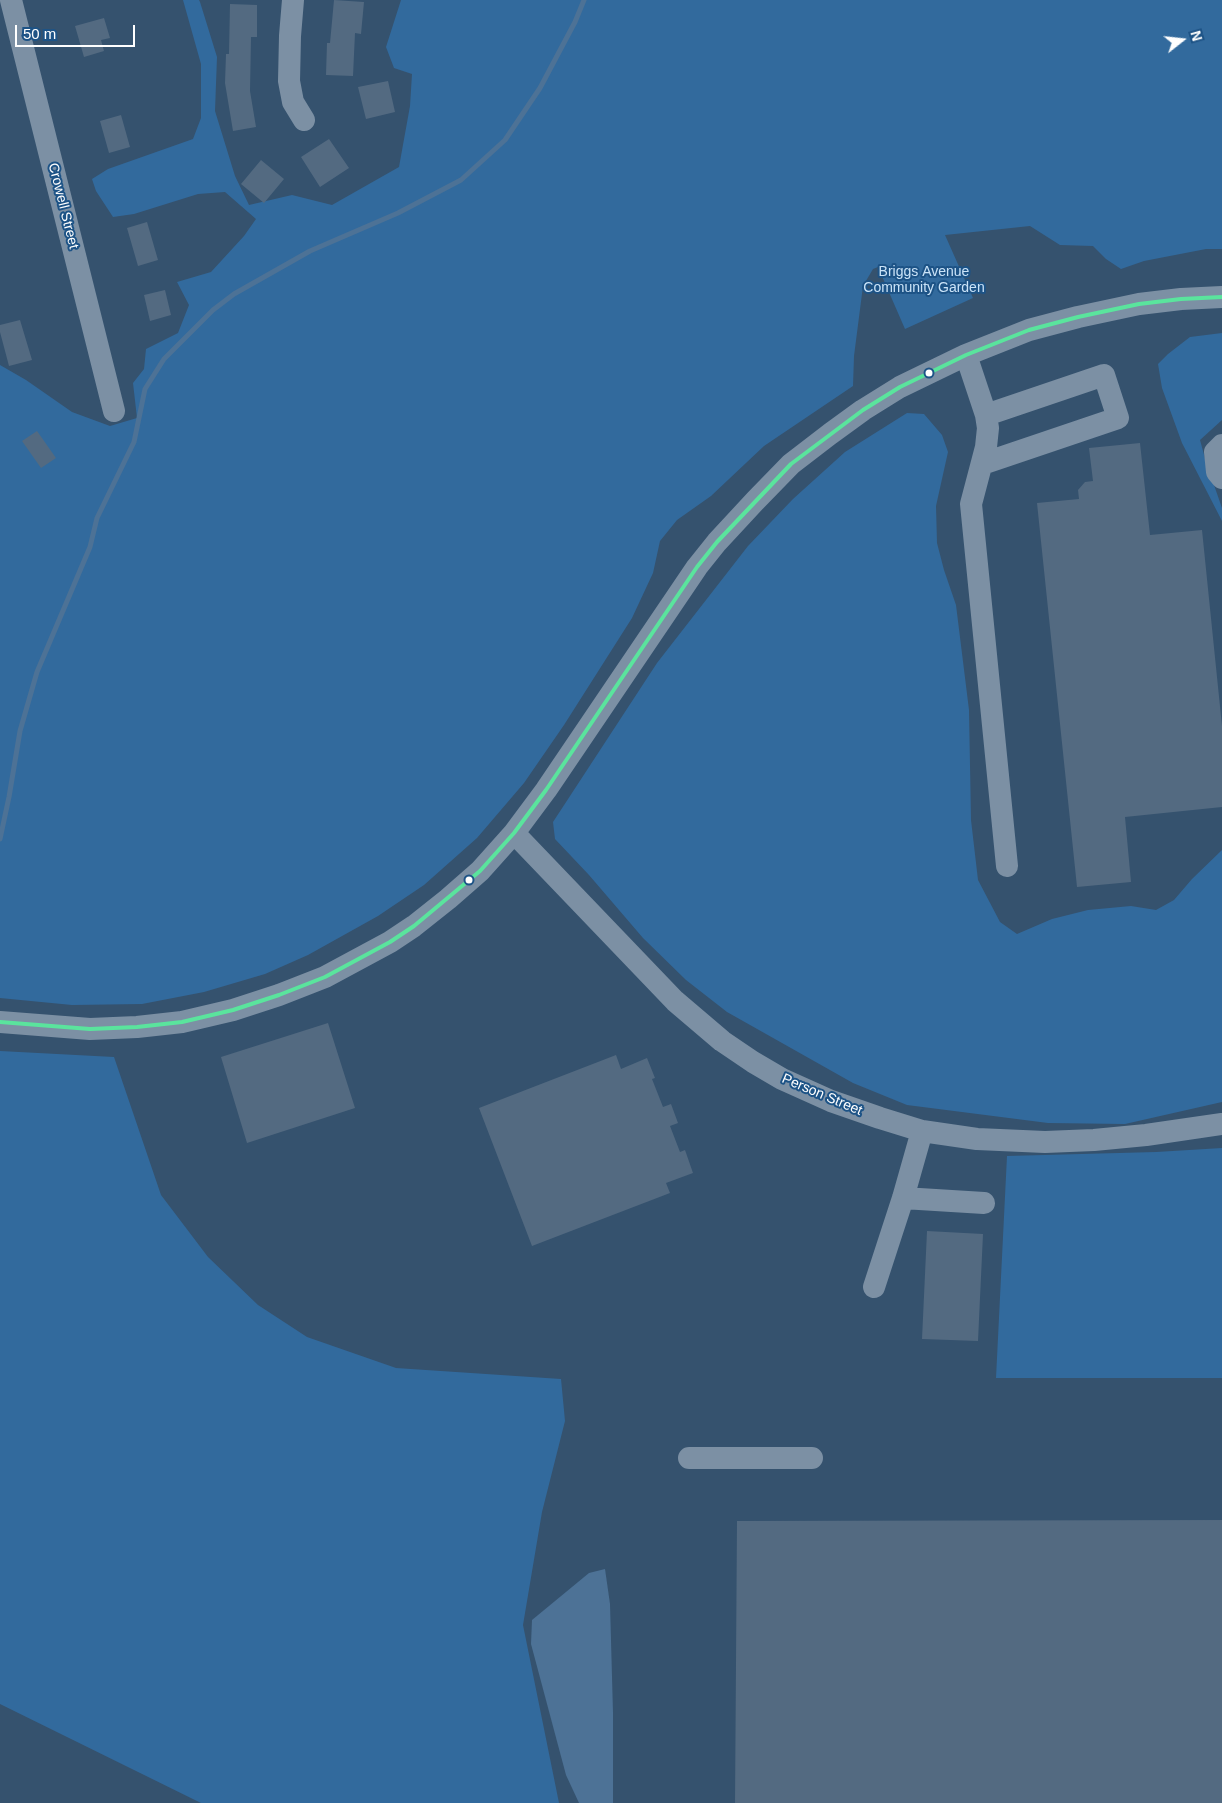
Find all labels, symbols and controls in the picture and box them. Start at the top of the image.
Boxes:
scale bar [18,15,138,47]
north arrow [1157,15,1207,65]
text: 50 m [23,25,56,42]
text: N [1187,29,1206,43]
street label: Crowell Street [44,161,82,251]
park label: Briggs Avenue Community Garden [863,264,985,296]
unlabelled marker [924,368,934,378]
unlabelled marker [464,875,474,885]
street label: Person Street [779,1071,865,1119]

